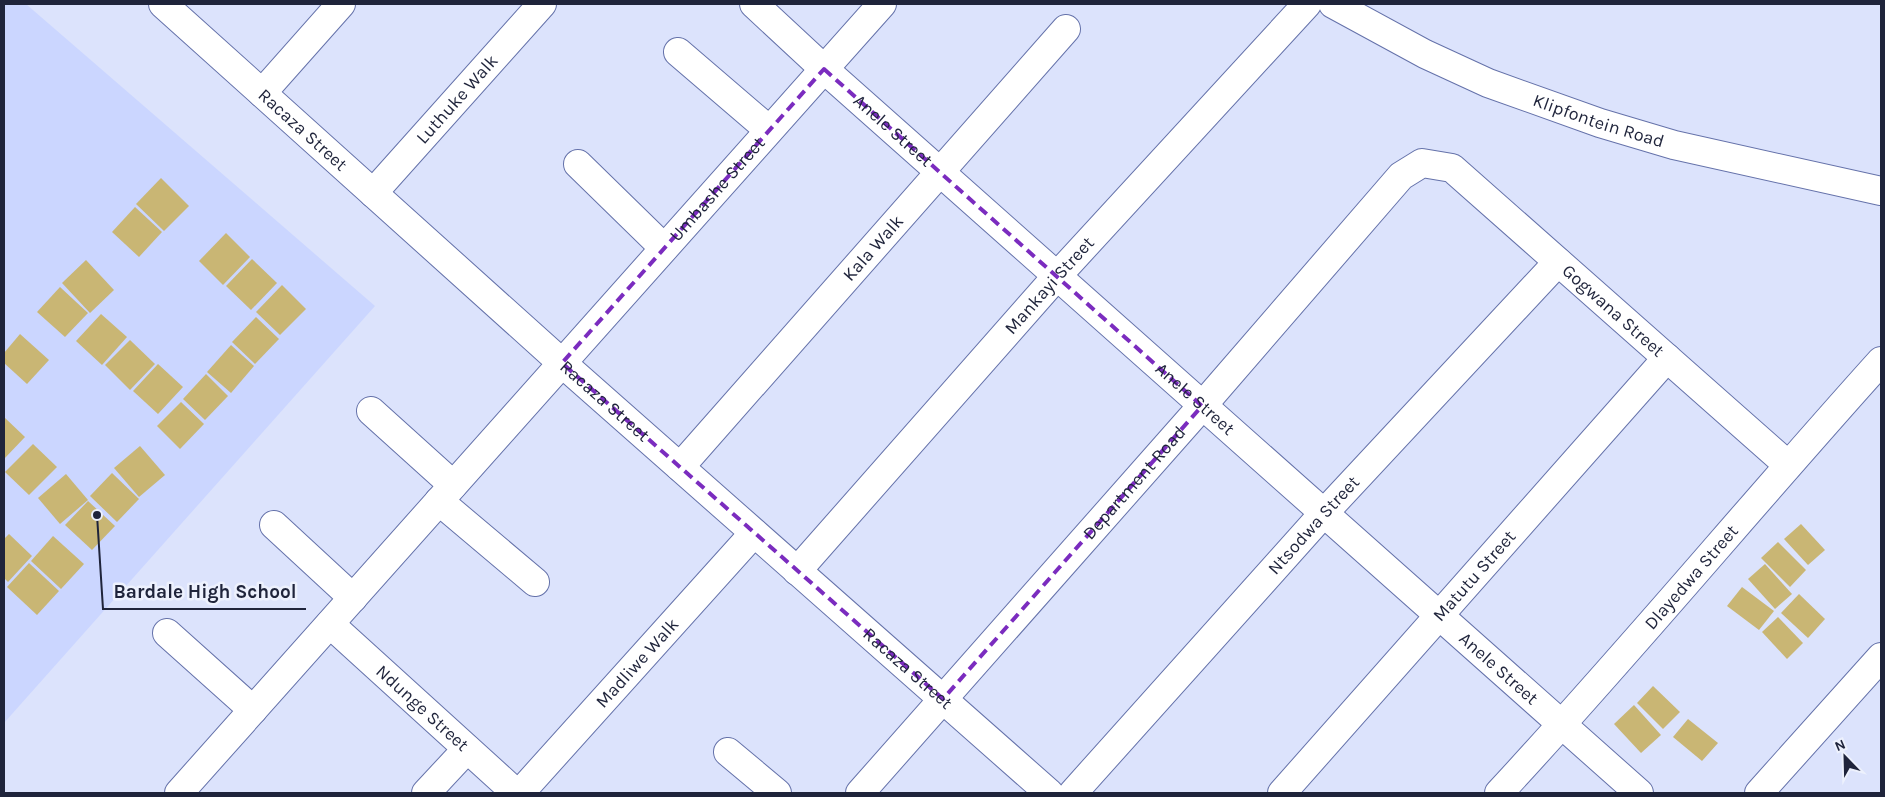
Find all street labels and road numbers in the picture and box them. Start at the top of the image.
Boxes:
street label: Luthuke Walk [411,50,503,148]
street label: Racaza Street [254,84,352,176]
street label: Anele Street [849,89,937,171]
street label: Klipfontein Road [1530,89,1667,152]
street label: Umbashe Street [665,132,770,246]
street label: Kala Walk [838,210,908,286]
street label: Mankayi Street [1000,232,1099,339]
street label: Gogwana Street [1558,260,1669,362]
street label: Racaza Street [556,355,654,446]
street label: Anele Street [1151,358,1239,440]
street label: Department Road [1078,421,1190,544]
street label: Ntsodwa Street [1263,471,1364,579]
street label: Dlayedwa Street [1640,520,1743,634]
street label: Matutu Street [1428,526,1520,626]
street label: Madliwe Walk [591,613,683,712]
street label: Racaza Street [858,623,957,714]
street label: Anele Street [1455,627,1543,709]
street label: Ndunge Street [371,660,474,756]

